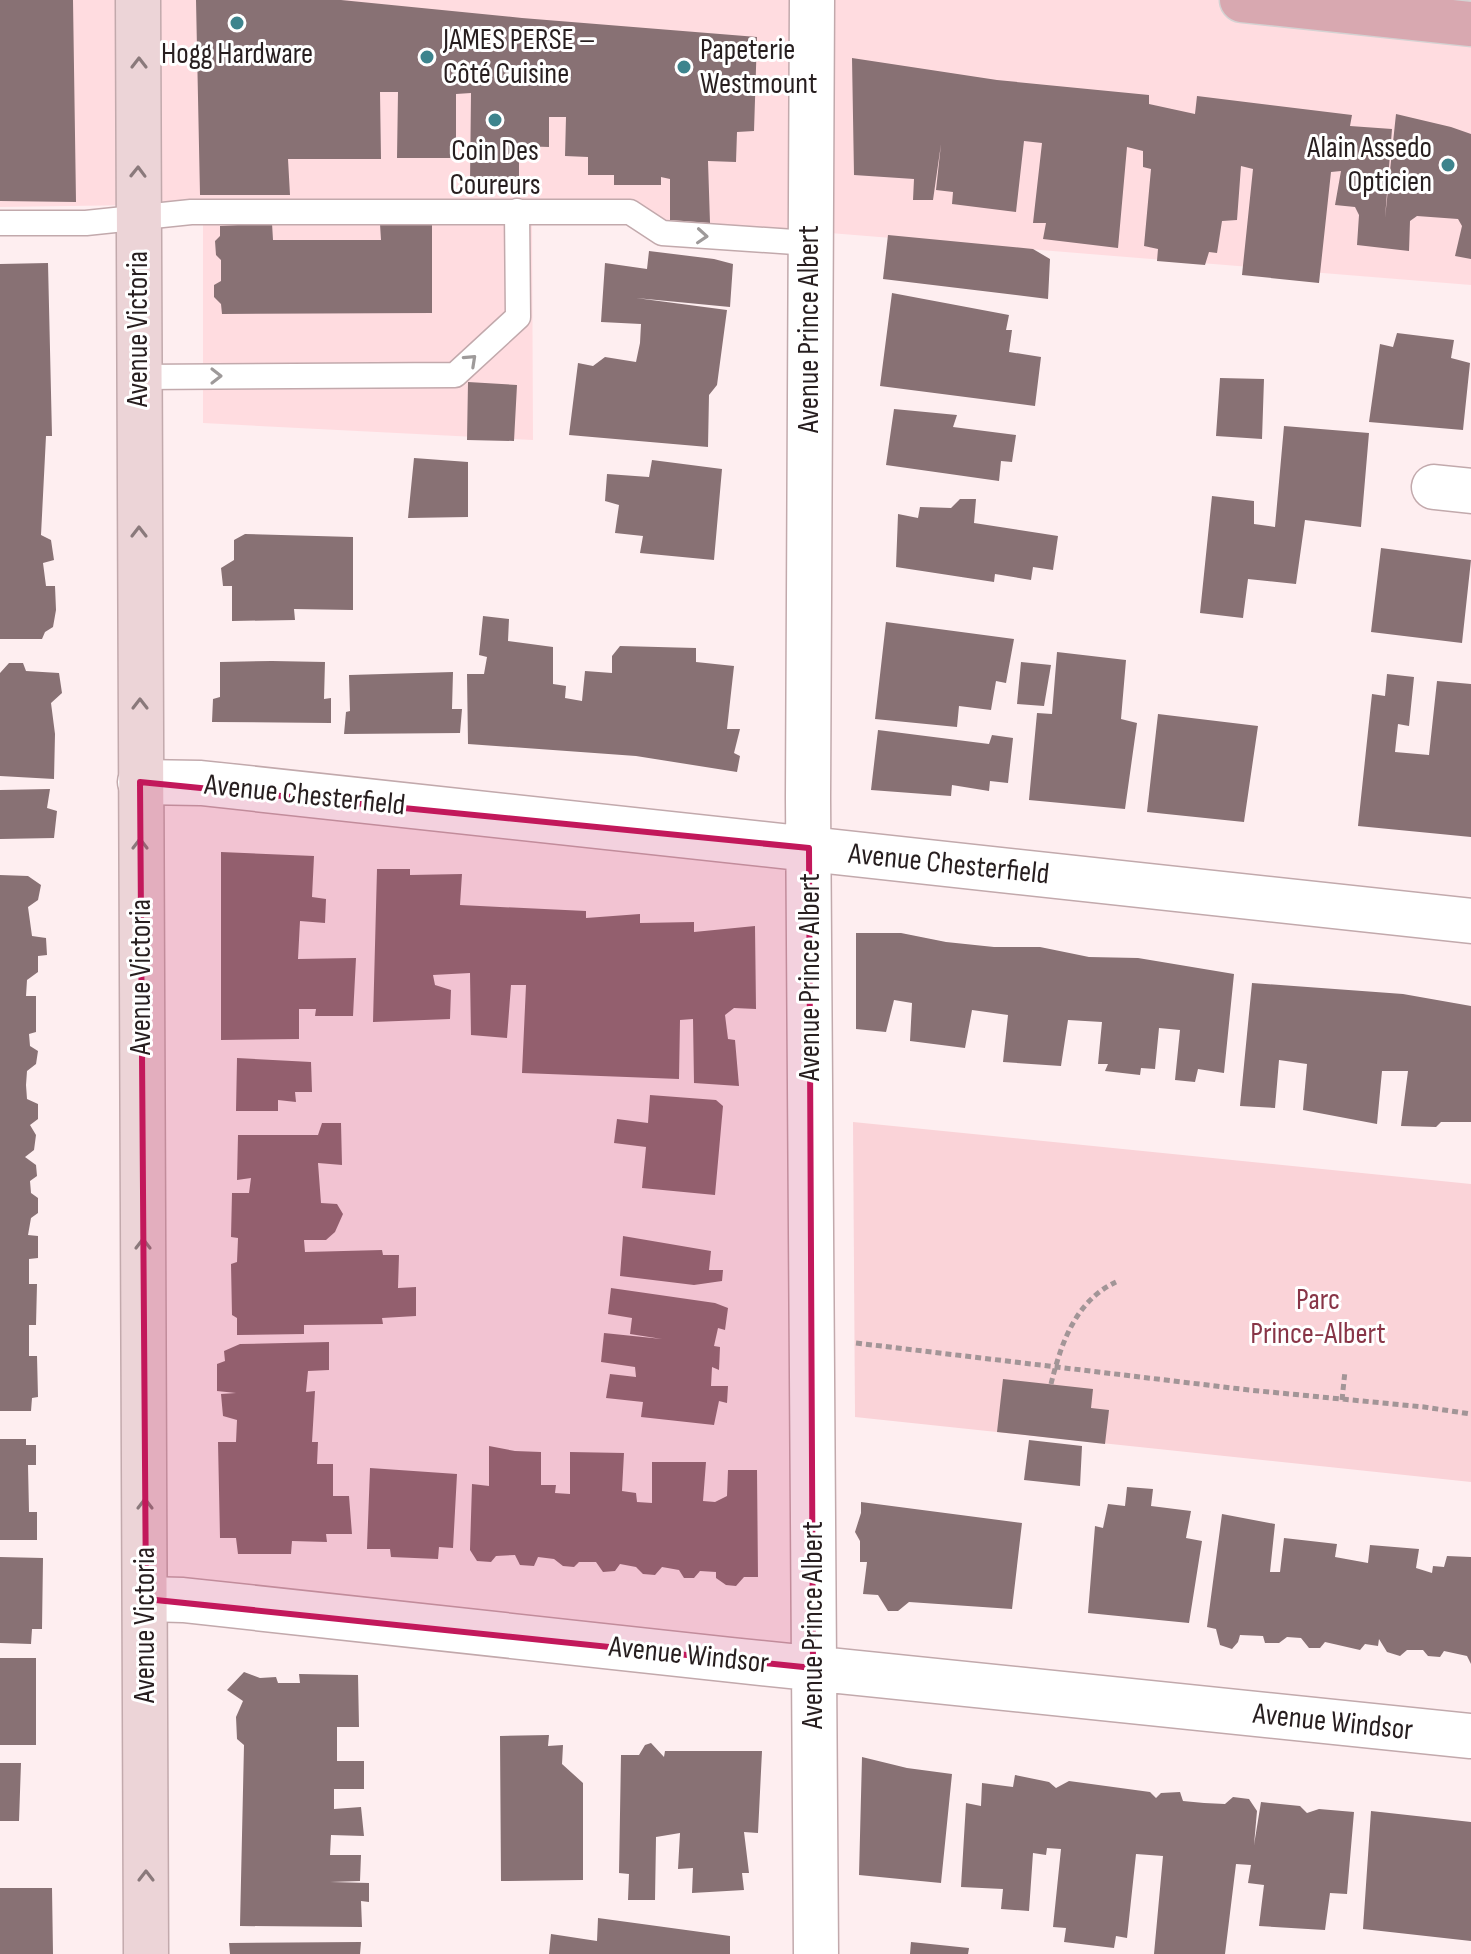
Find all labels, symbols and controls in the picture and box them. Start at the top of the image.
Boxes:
marker: Hogg Hardware [228,14,246,32]
place label: JAMES PERSE – Côté Cuisine [442,22,595,92]
place label: Papeterie Westmount [700,32,817,102]
place label: Hogg Hardware [161,36,313,72]
marker: JAMES PERSE – Côté Cuisine [418,48,436,66]
one-way arrow [130,56,148,69]
marker: Papeterie Westmount [675,58,693,76]
marker: Coin Des Coureurs [486,111,504,129]
place label: Alain Assedo Opticien [1306,130,1432,200]
place label: Coin Des Coureurs [450,133,540,203]
marker: Alain Assedo Opticien [1439,156,1457,174]
one-way arrow [129,165,147,178]
street label: Avenue Prince Albert [791,225,827,434]
one-way arrow [696,227,709,244]
street label: Avenue Victoria [120,251,156,408]
one-way arrow [461,356,476,370]
one-way arrow [210,367,223,385]
one-way arrow [130,525,148,538]
one-way arrow [131,697,149,710]
street label: Avenue Chesterfield [202,766,407,823]
street label: Avenue Chesterfield [846,835,1051,892]
one-way arrow [131,837,149,850]
street label: Avenue Prince Albert [792,873,828,1082]
street label: Avenue Victoria [123,899,159,1056]
one-way arrow [134,1237,152,1250]
park label: Parc Prince-Albert [1250,1282,1386,1352]
one-way arrow [136,1497,154,1510]
street label: Avenue Prince Albert [795,1521,831,1730]
street label: Avenue Victoria [127,1547,163,1704]
street label: Avenue Windsor [606,1629,771,1681]
street label: Avenue Windsor [1250,1696,1415,1748]
one-way arrow [137,1869,155,1882]

